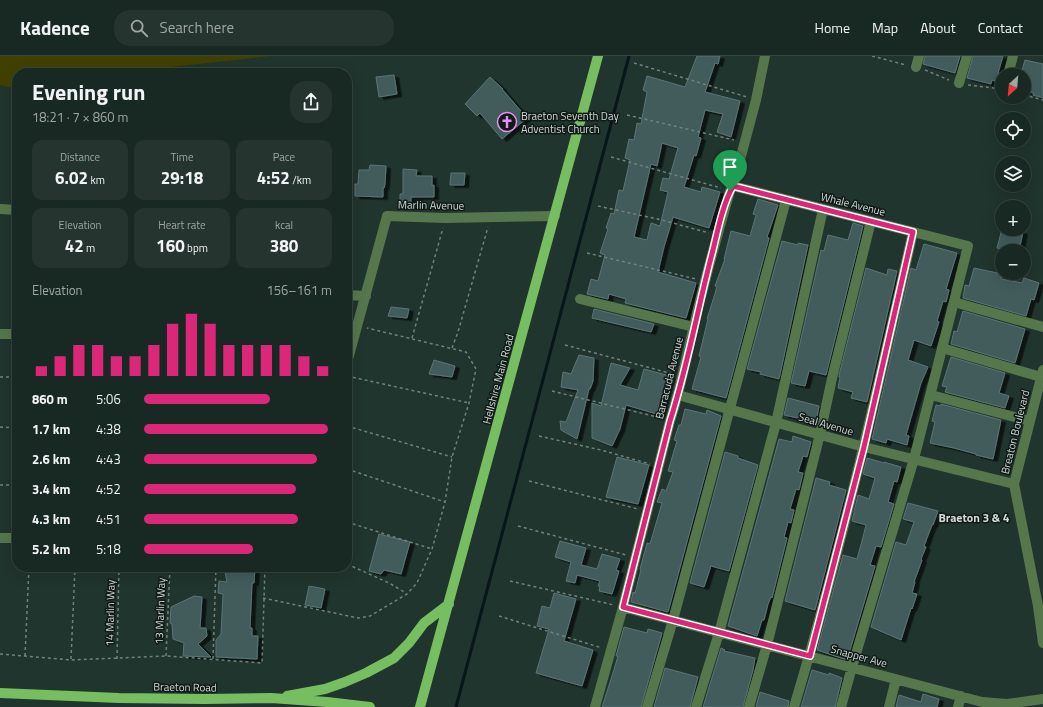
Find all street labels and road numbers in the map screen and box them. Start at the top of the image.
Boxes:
street label: Whale Avenue [819,188,887,220]
street label: Marlin Avenue [398,196,465,214]
street label: Hellshire Main Road [478,332,518,426]
street label: Barracuda Avenue [651,335,687,421]
street label: Breaton Boulevard [997,388,1033,476]
street label: Seal Avenue [797,409,856,440]
street label: 13 Marlin Way [151,577,169,645]
street label: 14 Marlin Way [101,579,119,647]
street label: Snapper Ave [829,641,889,671]
street label: Braeton Road [153,678,217,696]

